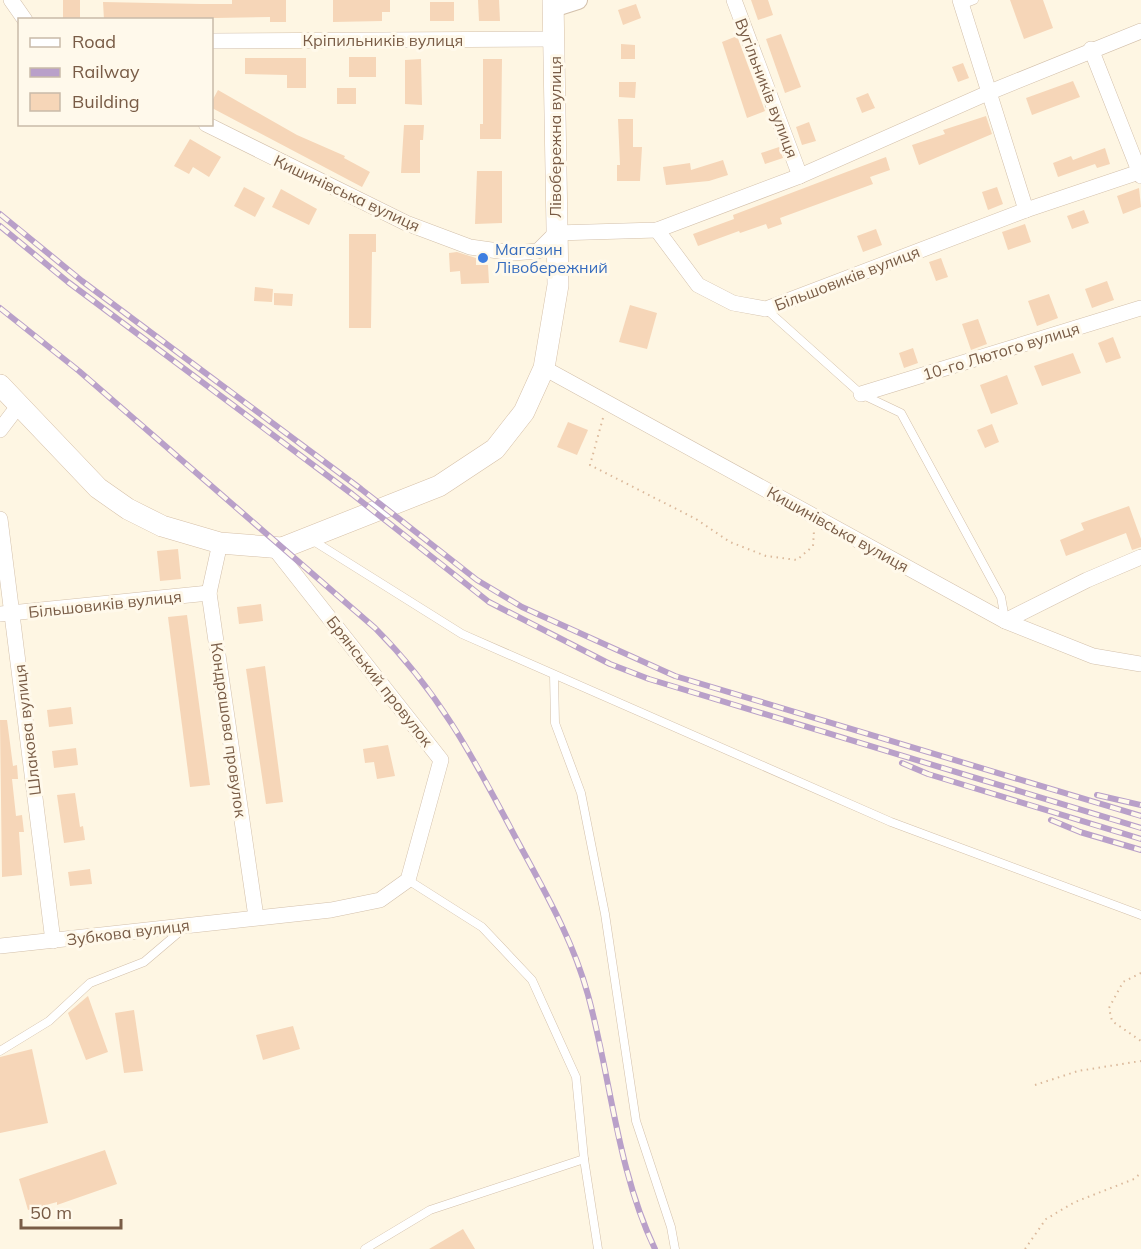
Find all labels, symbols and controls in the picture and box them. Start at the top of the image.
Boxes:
street label: Вугільників вулиця [731,15,803,161]
legend [18,18,213,126]
text: Road [72,30,116,53]
street label: Кріпильників вулиця [303,30,463,50]
street label: Лівобережна вулиця [545,56,565,218]
text: Railway [72,60,140,83]
text: Building [72,90,140,113]
street label: Кишинівська вулиця [271,150,423,236]
place label: Магазин Лівобережний [495,239,608,277]
street label: Більшовиків вулиця [772,241,922,315]
marker: Магазин Лівобережний [476,251,490,265]
street label: 10-го Лютого вулиця [920,318,1082,384]
street label: Кишинівська вулиця [764,482,912,576]
street label: Більшовиків вулиця [27,586,183,622]
street label: Брянський провулок [323,612,438,751]
street label: Кондрашова провулок [207,641,251,819]
street label: Шлакова вулиця [9,663,45,797]
street label: Зубкова вулиця [65,915,191,949]
scale bar [21,1192,122,1230]
text: 50 m [30,1201,72,1224]

